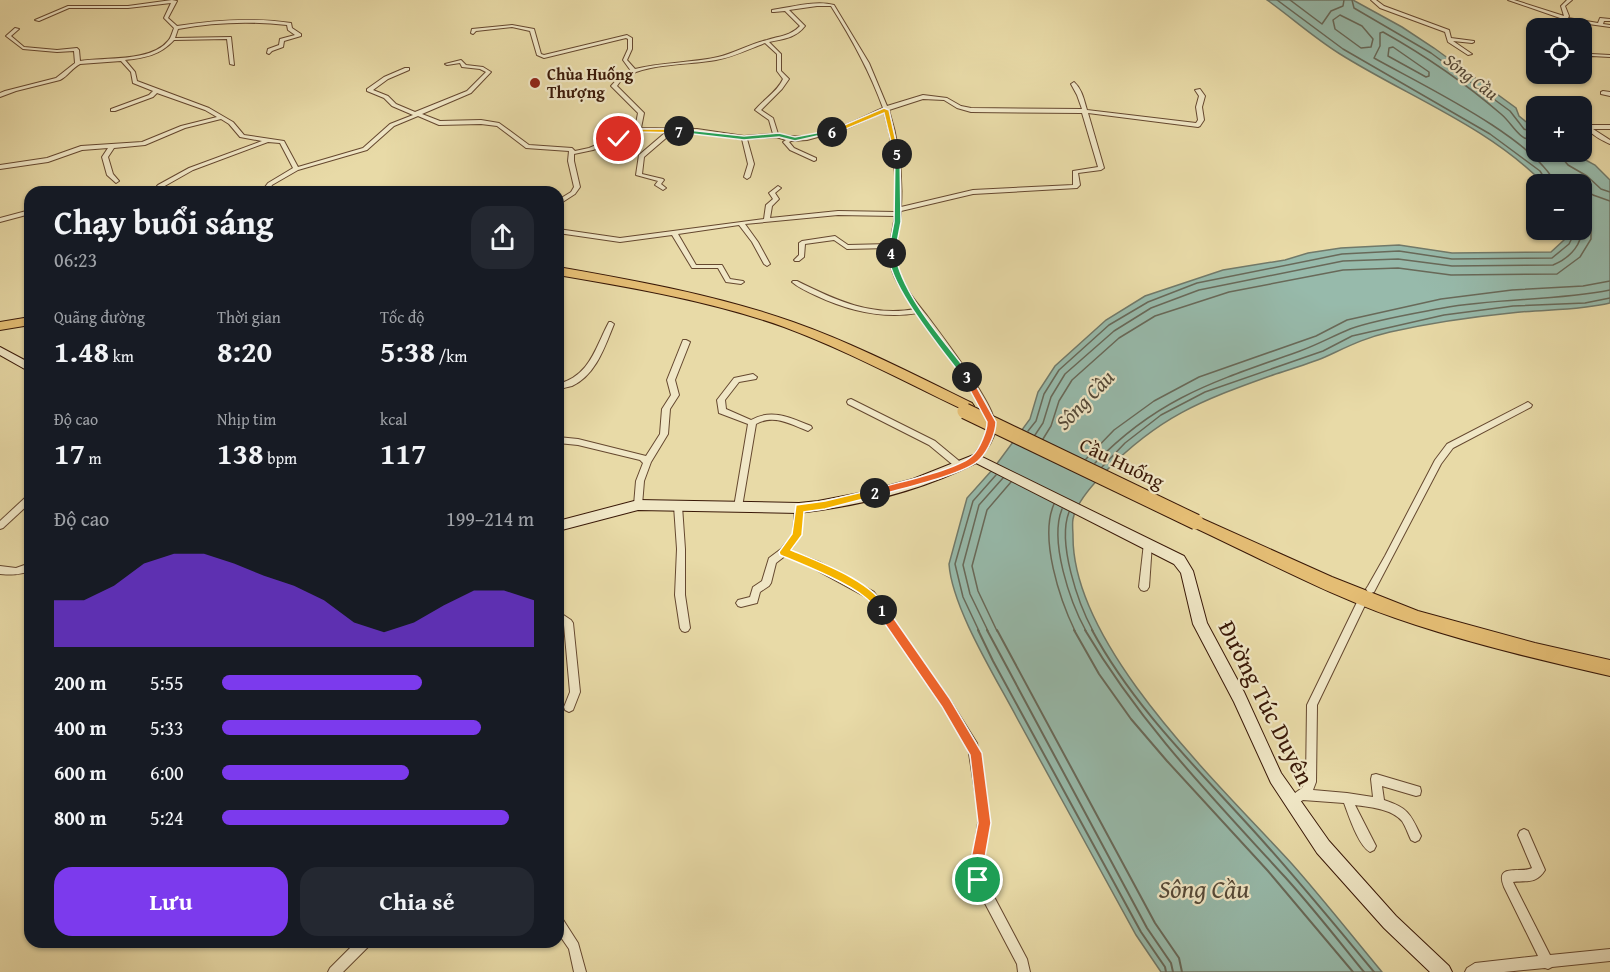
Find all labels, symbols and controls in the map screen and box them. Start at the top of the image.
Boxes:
map controls [1526,18,1592,240]
button: locate [1526,18,1592,84]
water label: Sông Cầu [1438,47,1504,107]
place label: Chùa Huống Thượng [547,62,634,104]
marker: Chùa Huống Thượng [528,76,542,90]
button: + [1526,96,1592,162]
pin [593,113,644,164]
pin: 7 [664,116,694,146]
pin: 6 [817,117,847,147]
text: 7 [675,119,683,143]
text: 6 [828,120,836,144]
icon: check [602,122,635,155]
pin: 5 [882,139,912,169]
text: 5 [893,142,901,166]
button: − [1526,174,1592,240]
text: Chạy buổi sáng [54,198,273,246]
button: share [471,206,534,269]
pin: 4 [876,238,906,268]
text: 4 [887,241,895,265]
text: 06:23 [54,245,97,274]
text: Quãng đường [54,305,145,329]
text: Thời gian [217,305,281,329]
text: Tốc độ [380,305,424,329]
text: 1.48 [54,329,109,373]
text: 8:20 [217,329,272,373]
text: 5:38 [380,329,435,373]
text: km [109,344,134,368]
text: /km [435,344,467,368]
pin: 3 [952,362,982,392]
water label: Sông Cầu [1048,362,1122,437]
text: 3 [963,365,971,389]
text: Độ cao [54,407,98,431]
text: Nhịp tim [217,407,276,431]
text: kcal [380,407,407,431]
street label: Cầu Huống [1075,430,1170,496]
text: 17 [54,431,85,475]
text: 138 [217,431,264,475]
text: 117 [380,431,427,475]
text: m [85,446,102,470]
text: bpm [264,446,297,470]
pin: 2 [860,478,890,508]
text: 2 [871,481,879,505]
text: Độ cao [54,504,109,533]
text: 199–214 m [446,504,534,533]
pin: 1 [867,595,897,625]
text: 1 [878,598,886,622]
street label: Đường Túc Duyên [1210,614,1323,792]
text: 200 m [54,668,107,697]
text: 5:55 [150,668,184,697]
text: 400 m [54,713,107,742]
text: 5:33 [150,713,184,742]
text: 600 m [54,758,107,787]
text: 6:00 [150,758,184,787]
text: 800 m [54,803,107,832]
text: 5:24 [150,803,184,832]
pin [952,854,1003,905]
icon: arrive [961,863,994,896]
button: Lưu [54,867,288,936]
button: Chia sẻ [300,867,534,936]
water label: Sông Cầu [1158,869,1250,908]

